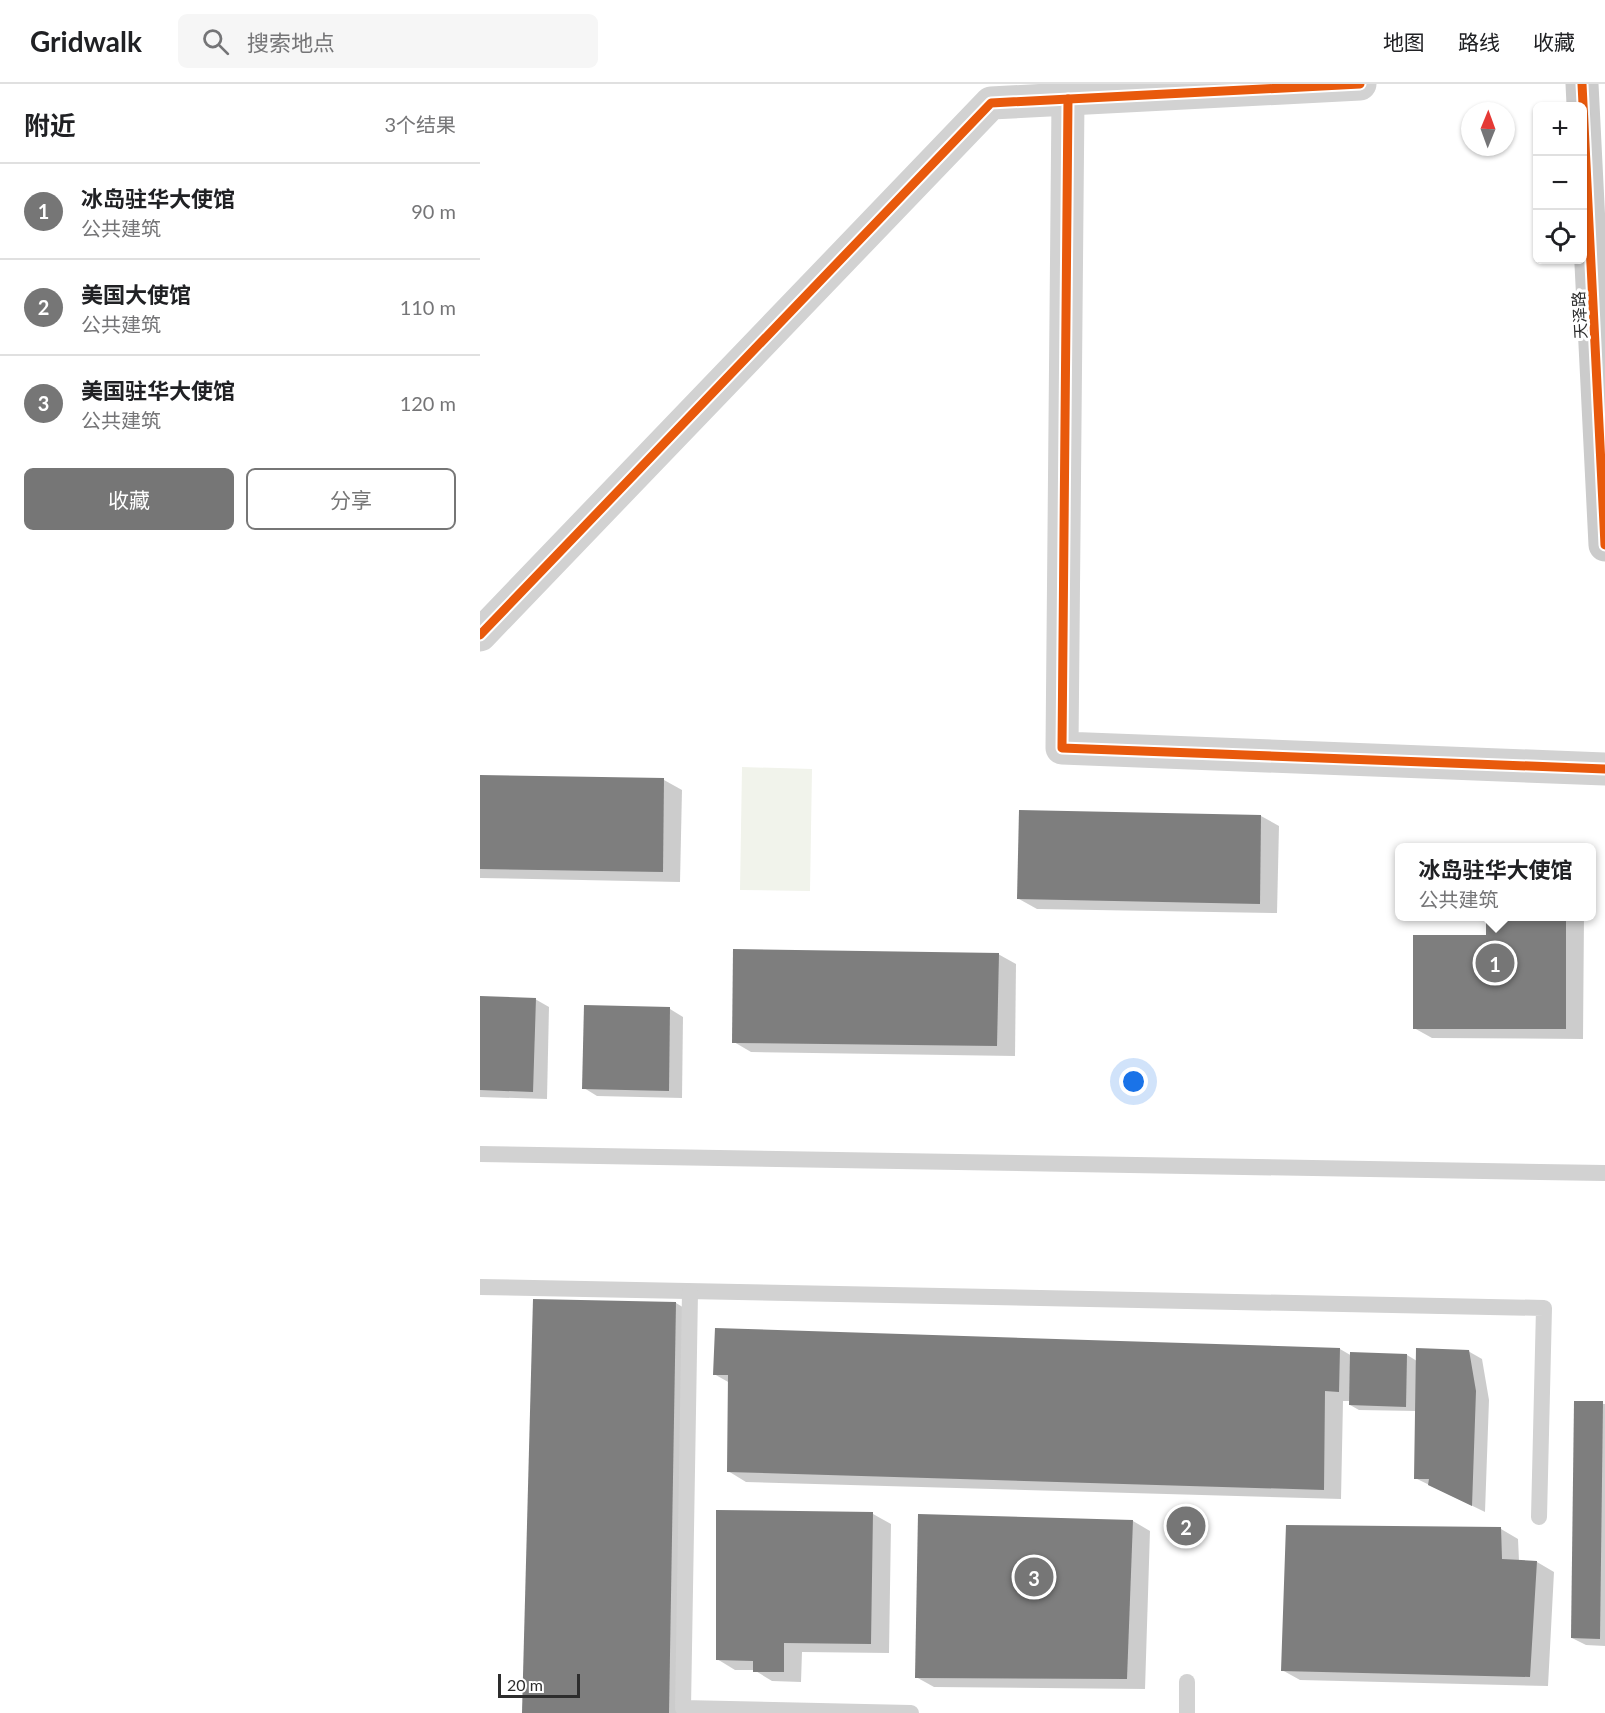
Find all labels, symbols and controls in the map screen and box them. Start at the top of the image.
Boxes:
search box [178,14,598,68]
text: Gridwalk [30,24,142,58]
icon: search [199,25,232,58]
text: 搜索地点 [247,29,335,56]
text: 地图 [1383,29,1425,54]
text: 路线 [1458,29,1500,54]
text: 收藏 [1533,29,1575,54]
north arrow [1461,102,1515,156]
map controls [1533,102,1587,264]
button: + [1533,102,1587,156]
text: 附近 [24,109,76,141]
text: 3个结果 [384,112,456,136]
button: − [1533,156,1587,210]
text: 冰岛驻华大使馆 [81,185,235,212]
text: 1 [38,199,49,223]
text: 90 m [411,199,456,223]
button: locate [1533,210,1587,264]
text: 公共建筑 [81,216,161,240]
text: 美国大使馆 [81,281,191,308]
street label: 天泽路 [1568,291,1590,339]
text: 2 [38,295,49,319]
text: 110 m [400,295,456,319]
text: 公共建筑 [81,312,161,336]
text: 美国驻华大使馆 [81,377,235,404]
text: 3 [38,391,49,415]
text: 120 m [400,391,456,415]
text: 公共建筑 [81,408,161,432]
button: 收藏 [24,468,234,530]
button: 分享 [246,468,456,530]
popup [1395,843,1596,921]
text: 冰岛驻华大使馆 [1418,856,1573,883]
text: 公共建筑 [1418,887,1498,911]
pin: 1 [1476,940,1514,986]
your location [1119,1067,1148,1096]
pin: 2 [1166,1504,1206,1548]
pin: 3 [1014,1554,1054,1600]
scale bar [498,1671,580,1698]
text: 20 m [507,1675,543,1694]

